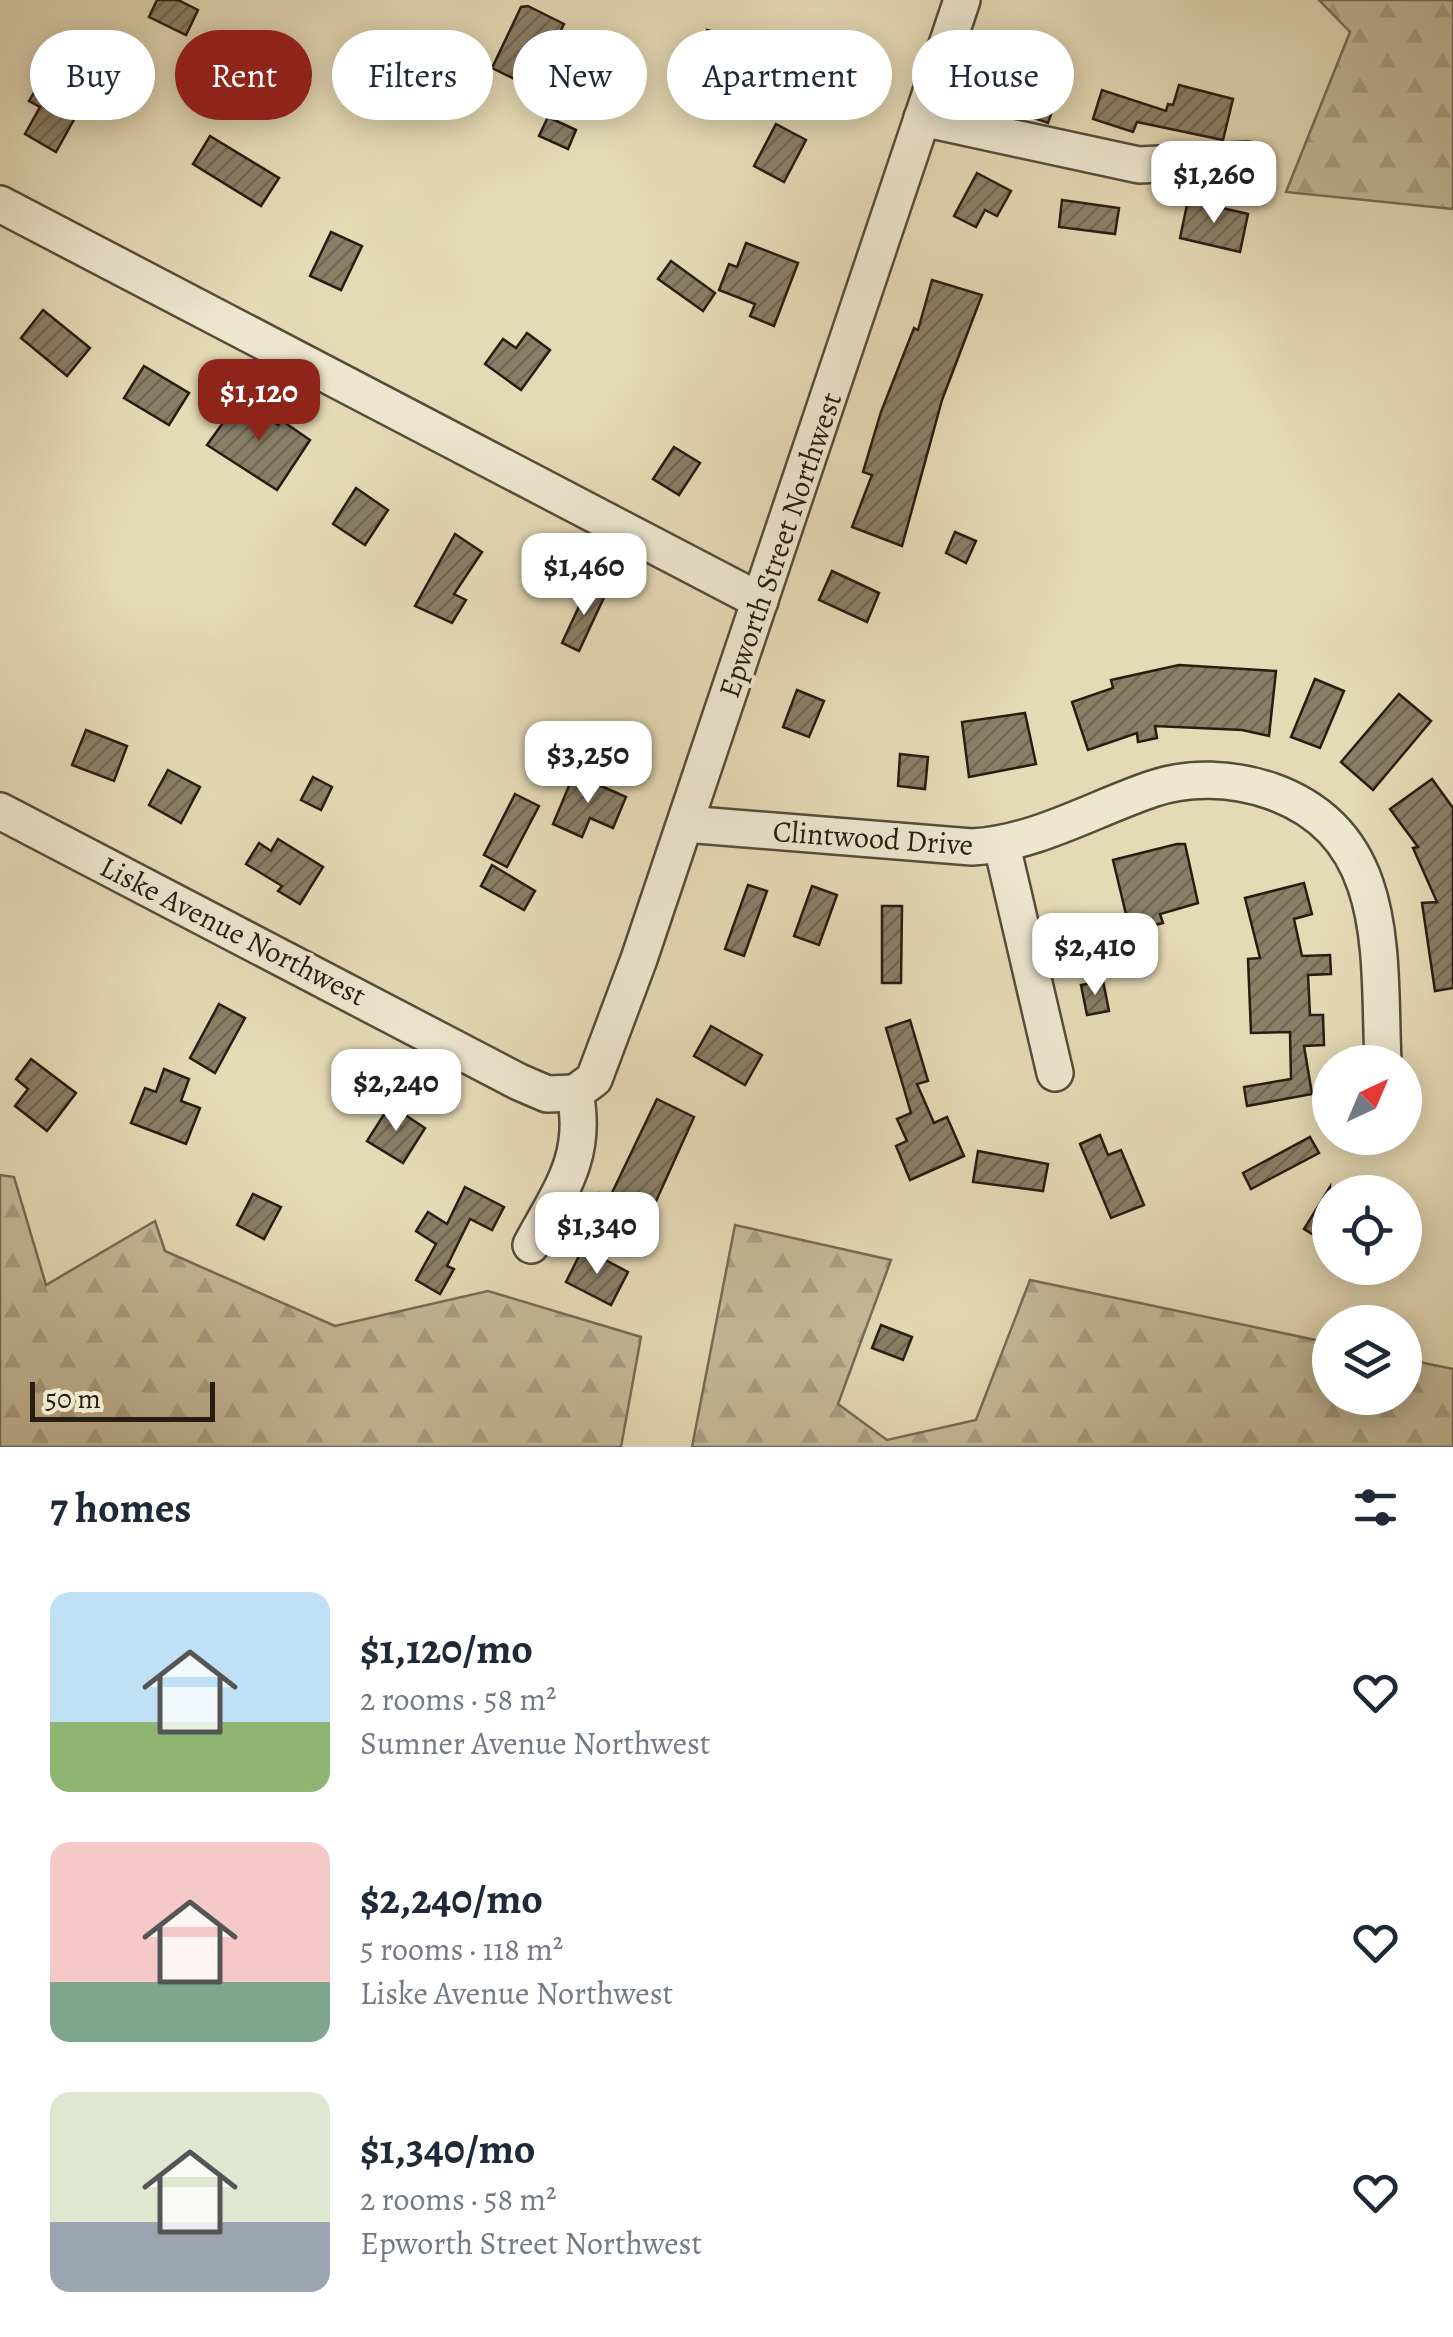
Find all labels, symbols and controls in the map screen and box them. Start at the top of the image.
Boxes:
chip: Buy [30,30,155,120]
chip: Rent [175,30,312,120]
chip: Filters [332,30,493,120]
chip: New [513,30,647,120]
chip: Apartment [667,30,892,120]
chip: House [912,30,1074,120]
pin: $1,260 [1133,141,1295,226]
text: $1,260 [1173,151,1255,195]
pin: $1,120 [178,359,340,444]
text: $1,120 [220,369,298,413]
street label: Epworth Street Northwest [709,387,851,703]
pin: $1,460 [503,533,665,618]
text: $1,460 [543,543,625,587]
pin: $3,250 [507,721,669,806]
text: $3,250 [547,731,629,775]
street label: Clintwood Drive [771,811,975,865]
street label: Liske Avenue Northwest [93,847,373,1015]
pin: $2,410 [1014,913,1176,998]
text: $2,410 [1054,923,1136,967]
north arrow [1312,1045,1422,1155]
map controls [1312,1045,1422,1415]
pin: $2,240 [315,1049,477,1134]
text: $2,240 [353,1059,439,1103]
button: locate [1312,1175,1422,1285]
pin: $1,340 [516,1192,678,1277]
text: $1,340 [557,1202,637,1246]
button: layers [1312,1305,1422,1415]
scale bar [30,1377,215,1422]
text: 50 m [45,1380,101,1418]
text: 7 homes [50,1479,191,1536]
icon: filters [1348,1480,1403,1535]
text: $1,120/mo [360,1620,533,1677]
icon: home [130,1632,250,1752]
icon: heart [1348,1665,1403,1720]
text: 2 rooms · 58 m² [360,1677,557,1721]
text: Sumner Avenue Northwest [360,1721,710,1765]
text: $2,240/mo [360,1870,543,1927]
icon: home [130,1882,250,2002]
icon: heart [1348,1915,1403,1970]
text: 5 rooms · 118 m² [360,1927,563,1971]
text: Liske Avenue Northwest [360,1971,673,2015]
text: $1,340/mo [360,2120,536,2177]
icon: home [130,2132,250,2252]
icon: heart [1348,2165,1403,2220]
text: 2 rooms · 58 m² [360,2177,557,2221]
text: Epworth Street Northwest [360,2221,702,2265]

